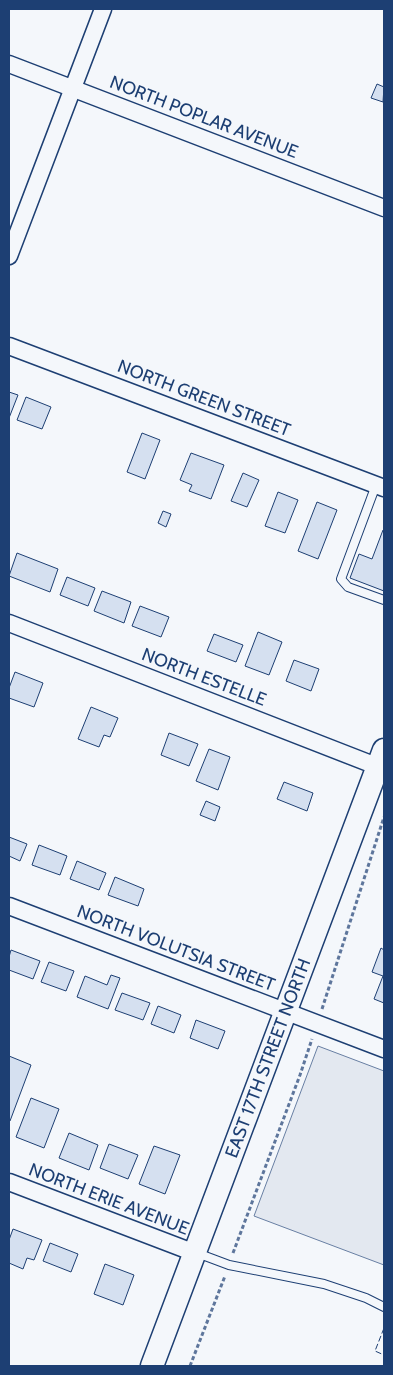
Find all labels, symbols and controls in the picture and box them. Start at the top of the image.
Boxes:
street label: NORTH POPLAR AVENUE [107,71,301,163]
street label: NORTH GREEN STREET [114,355,294,441]
street label: NORTH ESTELLE [139,643,269,711]
street label: NORTH VOLUTSIA STREET [74,900,278,996]
street label: EAST 17TH STREET NORTH [220,955,315,1161]
street label: NORTH ERIE AVENUE [26,1158,192,1240]

